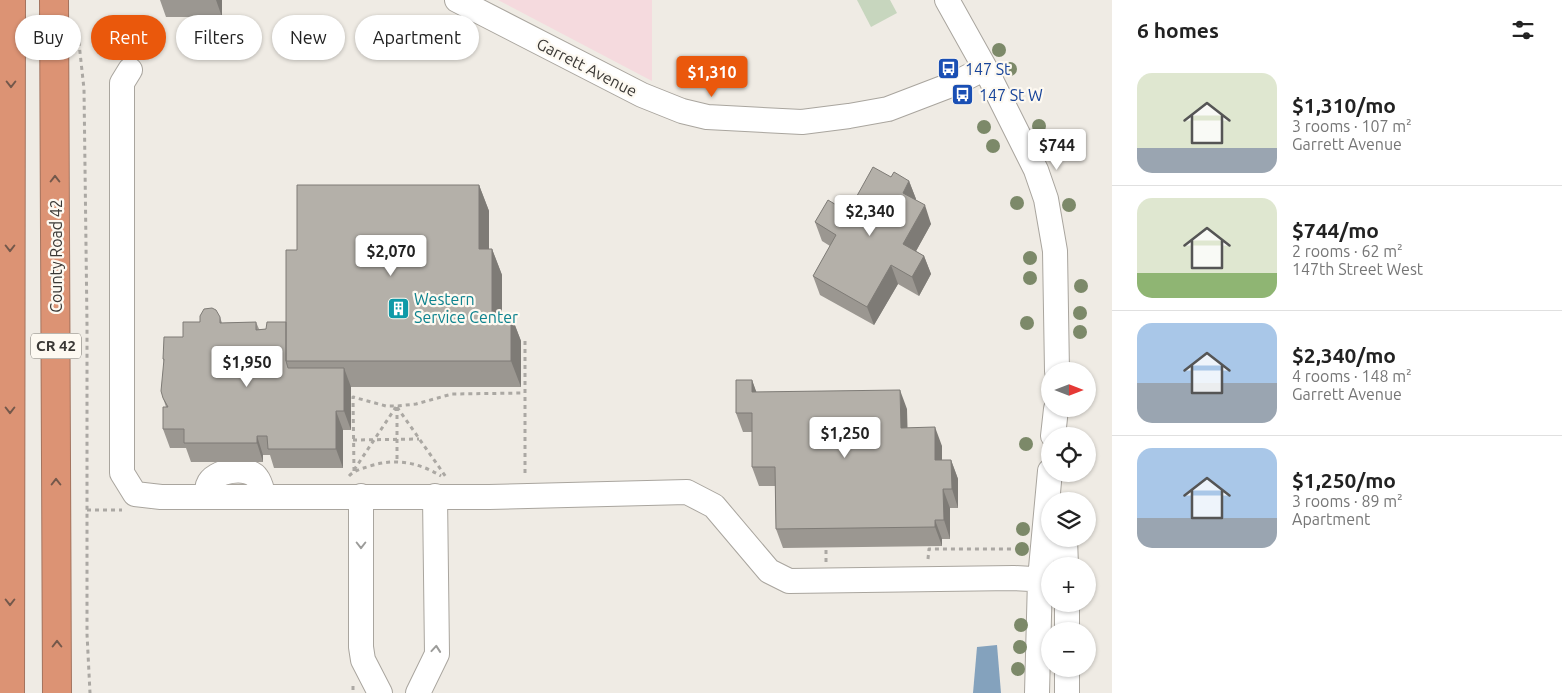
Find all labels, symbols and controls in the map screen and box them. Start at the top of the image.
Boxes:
chip: Buy [15,15,81,60]
chip: Rent [91,15,166,60]
chip: Filters [176,15,262,60]
chip: New [272,15,345,60]
chip: Apartment [355,15,479,60]
icon: filters [1509,16,1537,44]
text: 6 homes [1137,18,1219,42]
street label: Garrett Avenue [534,34,640,100]
pin: $1,310 [671,56,753,98]
bus stop icon: 147 St [937,57,961,81]
place label: 147 St [965,60,1011,78]
text: $1,310 [687,63,737,81]
one-way arrow [6,80,16,88]
bus stop icon: 147 St W [951,83,975,107]
place label: 147 St W [979,86,1043,104]
icon: home [1177,93,1237,153]
text: $1,310/mo [1292,93,1396,117]
text: 3 rooms · 107 m² [1292,117,1412,135]
pin: $744 [1027,128,1087,171]
text: Garrett Avenue [1292,135,1402,153]
text: $744 [1039,136,1075,154]
one-way arrow [50,175,60,183]
pin: $2,340 [829,194,911,237]
street label: County Road 42 [47,199,65,313]
text: $2,340 [845,202,895,220]
icon: home [1177,218,1237,278]
text: $744/mo [1292,218,1379,242]
pin: $2,070 [350,234,432,277]
text: $2,070 [366,242,416,260]
text: 2 rooms · 62 m² [1292,242,1403,260]
one-way arrow [5,244,15,252]
text: 147th Street West [1292,260,1423,278]
place label: Western Service Center [414,290,518,326]
building icon: Western Service Center [386,296,410,320]
road number: CR 42 [31,334,81,358]
icon: home [1177,343,1237,403]
text: $2,340/mo [1292,343,1396,367]
pin: $1,950 [206,346,288,388]
text: $1,950 [222,353,272,371]
north arrow [1041,362,1096,418]
map controls [1041,362,1096,677]
text: 4 rooms · 148 m² [1292,367,1412,385]
text: Garrett Avenue [1292,385,1402,403]
one-way arrow [5,407,15,415]
pin: $1,250 [804,416,886,459]
text: $1,250 [820,424,870,442]
button: locate [1041,427,1096,482]
icon: home [1177,468,1237,528]
text: $1,250/mo [1292,468,1396,492]
one-way arrow [51,478,61,486]
button: layers [1041,492,1096,547]
text: 3 rooms · 89 m² [1292,492,1403,510]
text: Apartment [1292,510,1370,528]
one-way arrow [356,542,366,549]
button: + [1041,557,1096,612]
one-way arrow [5,599,15,607]
button: − [1041,622,1096,677]
one-way arrow [52,640,62,648]
one-way arrow [431,644,442,652]

